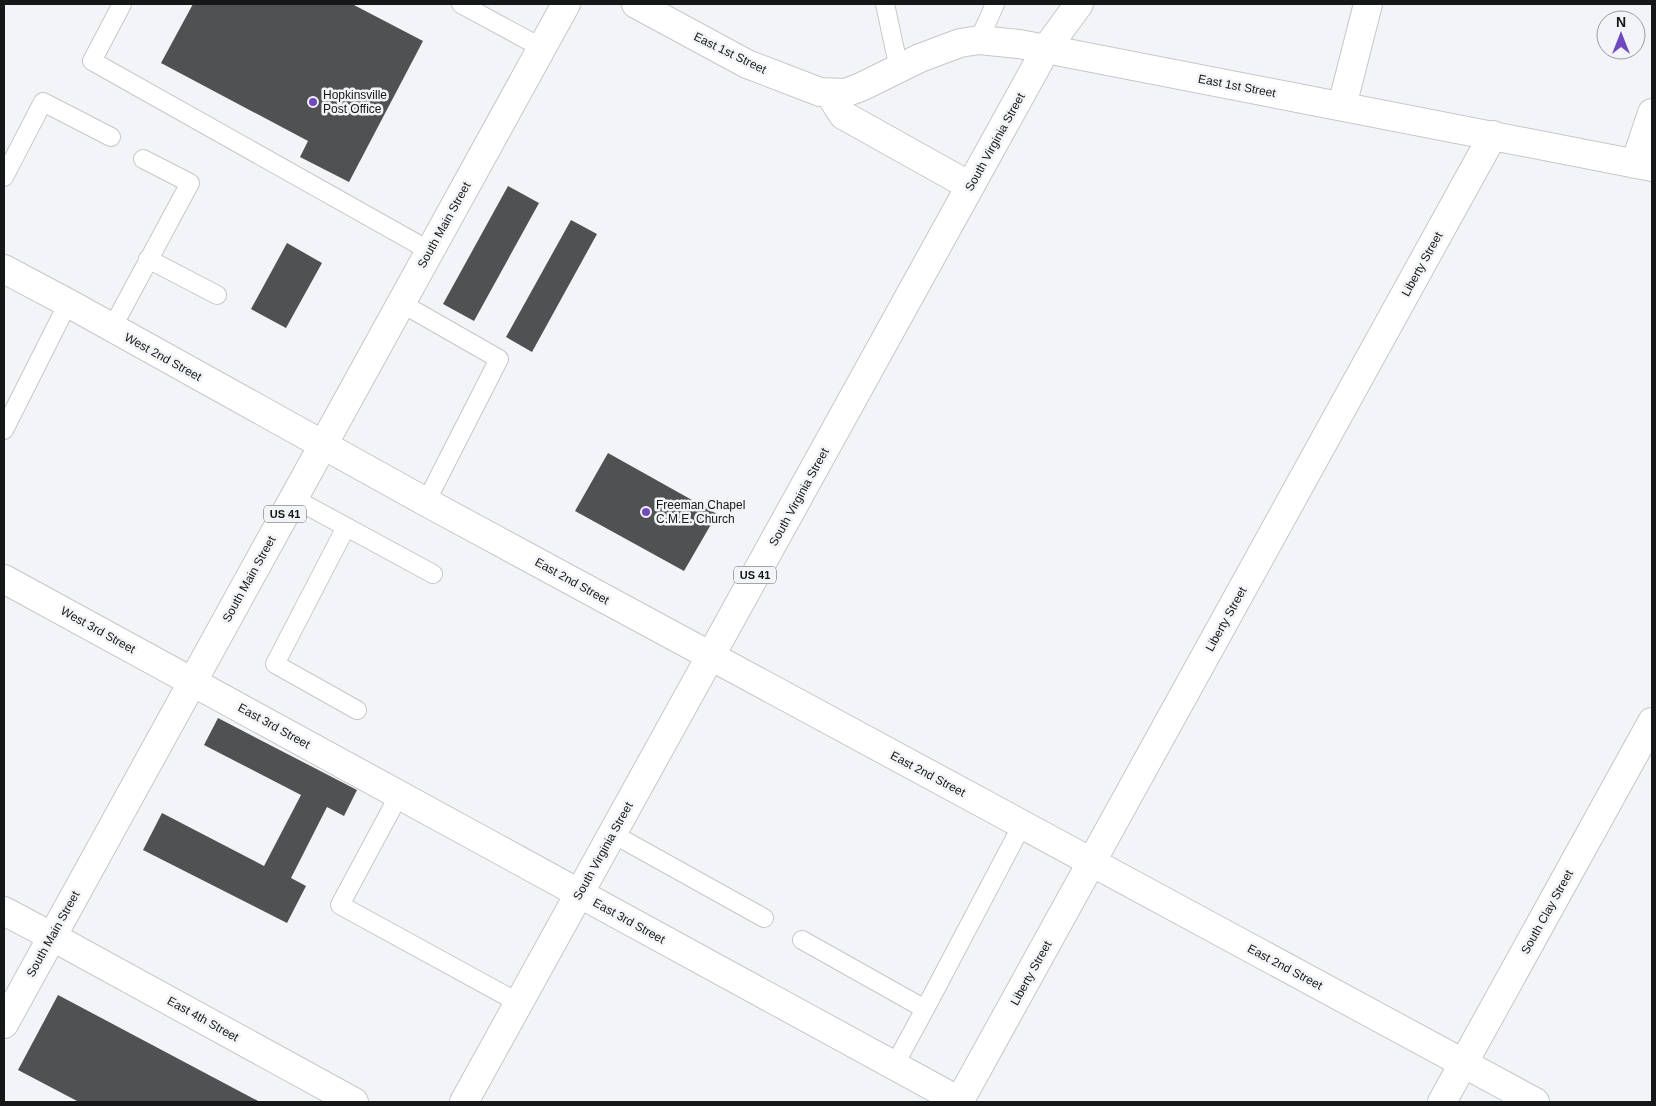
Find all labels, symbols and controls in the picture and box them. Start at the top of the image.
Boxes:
north arrow [1596,10,1646,60]
text: N [1616,14,1626,30]
street label: East 1st Street [692,29,769,77]
street label: East 1st Street [1197,72,1278,101]
place label: Hopkinsville Post Office [323,88,387,116]
street label: South Virginia Street [962,90,1028,193]
marker: Hopkinsville Post Office [307,96,319,108]
street label: South Main Street [415,179,474,270]
street label: Liberty Street [1399,229,1446,299]
street label: West 2nd Street [122,330,205,384]
street label: South Virginia Street [766,445,832,548]
place label: Freeman Chapel C.M.E. Church [656,498,745,526]
road number: US 41 [264,506,306,522]
marker: Freeman Chapel C.M.E. Church [640,506,652,518]
street label: South Main Street [220,533,279,624]
street label: East 2nd Street [532,555,612,607]
road number: US 41 [734,566,776,584]
street label: Liberty Street [1203,584,1250,654]
street label: West 3rd Street [58,604,138,657]
street label: East 3rd Street [236,700,313,752]
street label: East 2nd Street [888,748,968,800]
street label: South Virginia Street [570,799,636,902]
street label: South Clay Street [1518,867,1576,957]
street label: South Main Street [24,888,83,979]
street label: East 3rd Street [591,895,668,947]
street label: Liberty Street [1008,938,1055,1008]
street label: East 2nd Street [1245,941,1325,993]
street label: East 4th Street [165,994,242,1045]

